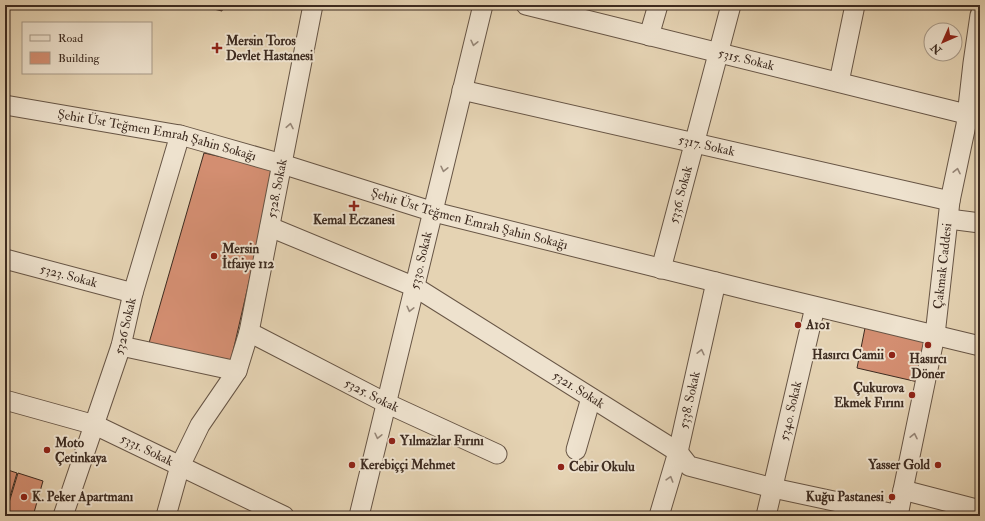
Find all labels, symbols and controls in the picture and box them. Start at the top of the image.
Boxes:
legend [22,22,152,74]
north arrow [923,22,963,62]
text: Road [58,31,83,46]
place label: Mersin Toros Devlet Hastanesi [225,33,314,64]
one-way arrow [470,40,478,46]
text: N [927,40,945,58]
marker: Mersin Toros Devlet Hastanesi [211,42,223,54]
street label: 5315. Sokak [717,45,777,74]
text: Building [58,51,101,66]
street label: Şehit Üst Teğmen Emrah Şahin Sokağı [56,106,259,164]
one-way arrow [285,123,294,129]
street label: 5317. Sokak [677,131,737,160]
street label: 5328. Sokak [263,157,291,219]
street label: 5336. Sokak [665,163,696,225]
one-way arrow [440,166,448,173]
one-way arrow [952,168,960,174]
street label: Şehit Üst Teğmen Emrah Şahin Sokağı [369,185,570,253]
marker: Kemal Eczanesi [349,201,359,211]
place label: Kemal Eczanesi [313,212,396,228]
street label: Çakmak Caddesi [930,222,956,310]
street label: 5330. Sokak [406,229,436,291]
place label: Mersin İtfaiye 112 [221,241,275,273]
marker: Mersin İtfaiye 112 [209,251,219,261]
street label: 5323. Sokak [38,261,100,291]
street label: 5326 Sokak [111,295,140,357]
one-way arrow [406,306,414,312]
place label: A101 [805,317,830,333]
marker: A101 [793,320,803,330]
marker: Hasırcı Döner [923,340,933,350]
place label: Hasırcı Camii [812,347,885,363]
one-way arrow [696,349,704,356]
marker: Hasırcı Camii [887,350,897,360]
place label: Hasırcı Döner [909,351,947,382]
street label: 5321. Sokak [550,367,608,412]
street label: 5338. Sokak [675,369,704,430]
street label: 5325. Sokak [342,375,402,416]
street label: 5340. Sokak [776,379,806,442]
place label: Çukurova Ekmek Fırını [834,380,905,411]
marker: Çukurova Ekmek Fırını [907,390,917,400]
street label: 5331. Sokak [118,430,177,470]
one-way arrow [375,432,383,439]
place label: Yılmazlar Fırını [399,433,484,449]
one-way arrow [909,433,917,440]
place label: Moto Çetinkaya [54,435,107,467]
marker: Yılmazlar Fırını [387,436,397,446]
marker: Moto Çetinkaya [42,445,52,455]
place label: Kerebiççi Mehmet [360,457,456,473]
place label: Yasser Gold [867,457,931,473]
place label: Cebir Okulu [569,459,635,475]
marker: Kerebiççi Mehmet [347,460,357,470]
marker: Yasser Gold [933,460,943,470]
marker: Cebir Okulu [556,462,566,472]
one-way arrow [665,475,674,482]
place label: K. Peker Apartmanı [32,489,134,506]
place label: Kuğu Pastanesi [806,489,885,506]
marker: K. Peker Apartmanı [19,492,29,502]
marker: Kuğu Pastanesi [887,492,897,502]

